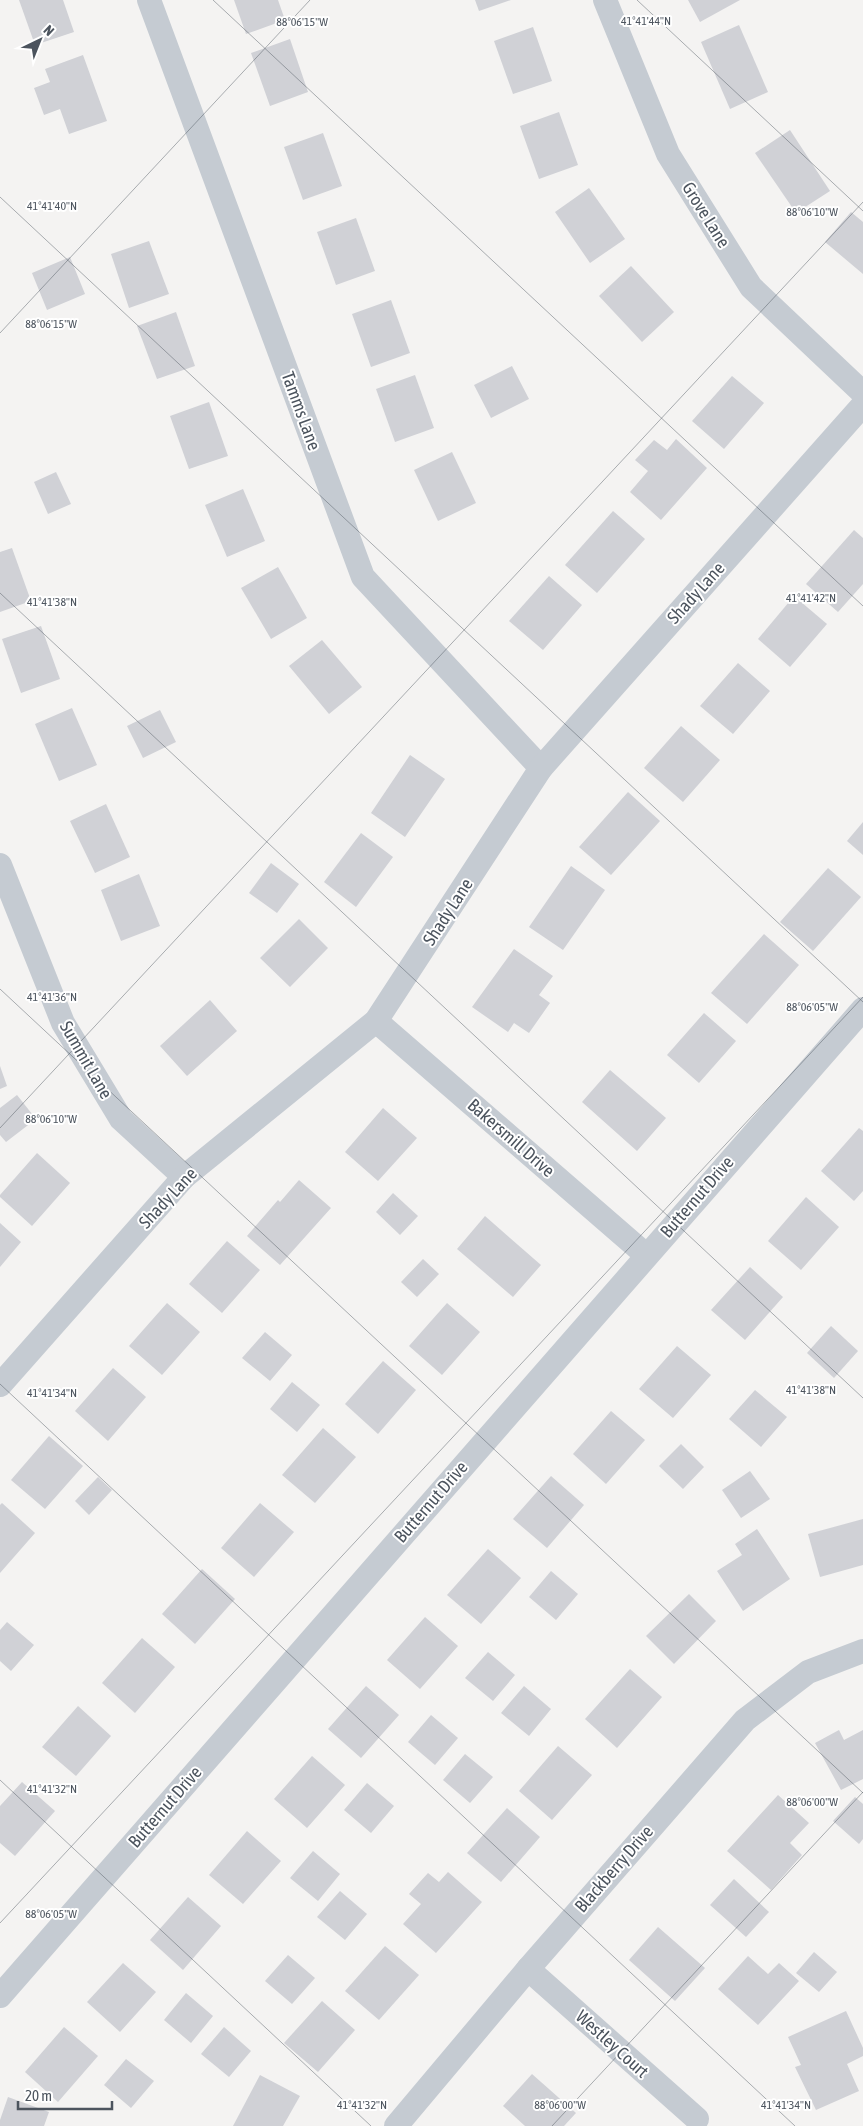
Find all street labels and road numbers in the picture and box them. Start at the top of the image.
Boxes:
street label: Grove Lane [678,178,735,251]
street label: Tamms Lane [278,369,325,453]
street label: Shady Lane [663,558,729,628]
street label: Shady Lane [418,874,477,949]
street label: Summit Lane [56,1017,117,1102]
street label: Bakersmill Drive [464,1094,559,1181]
street label: Butternut Drive [656,1152,738,1242]
street label: Shady Lane [134,1163,201,1232]
street label: Butternut Drive [390,1457,472,1547]
street label: Butternut Drive [124,1762,206,1852]
street label: Blackberry Drive [570,1821,657,1916]
street label: Westley Court [572,2006,653,2082]

